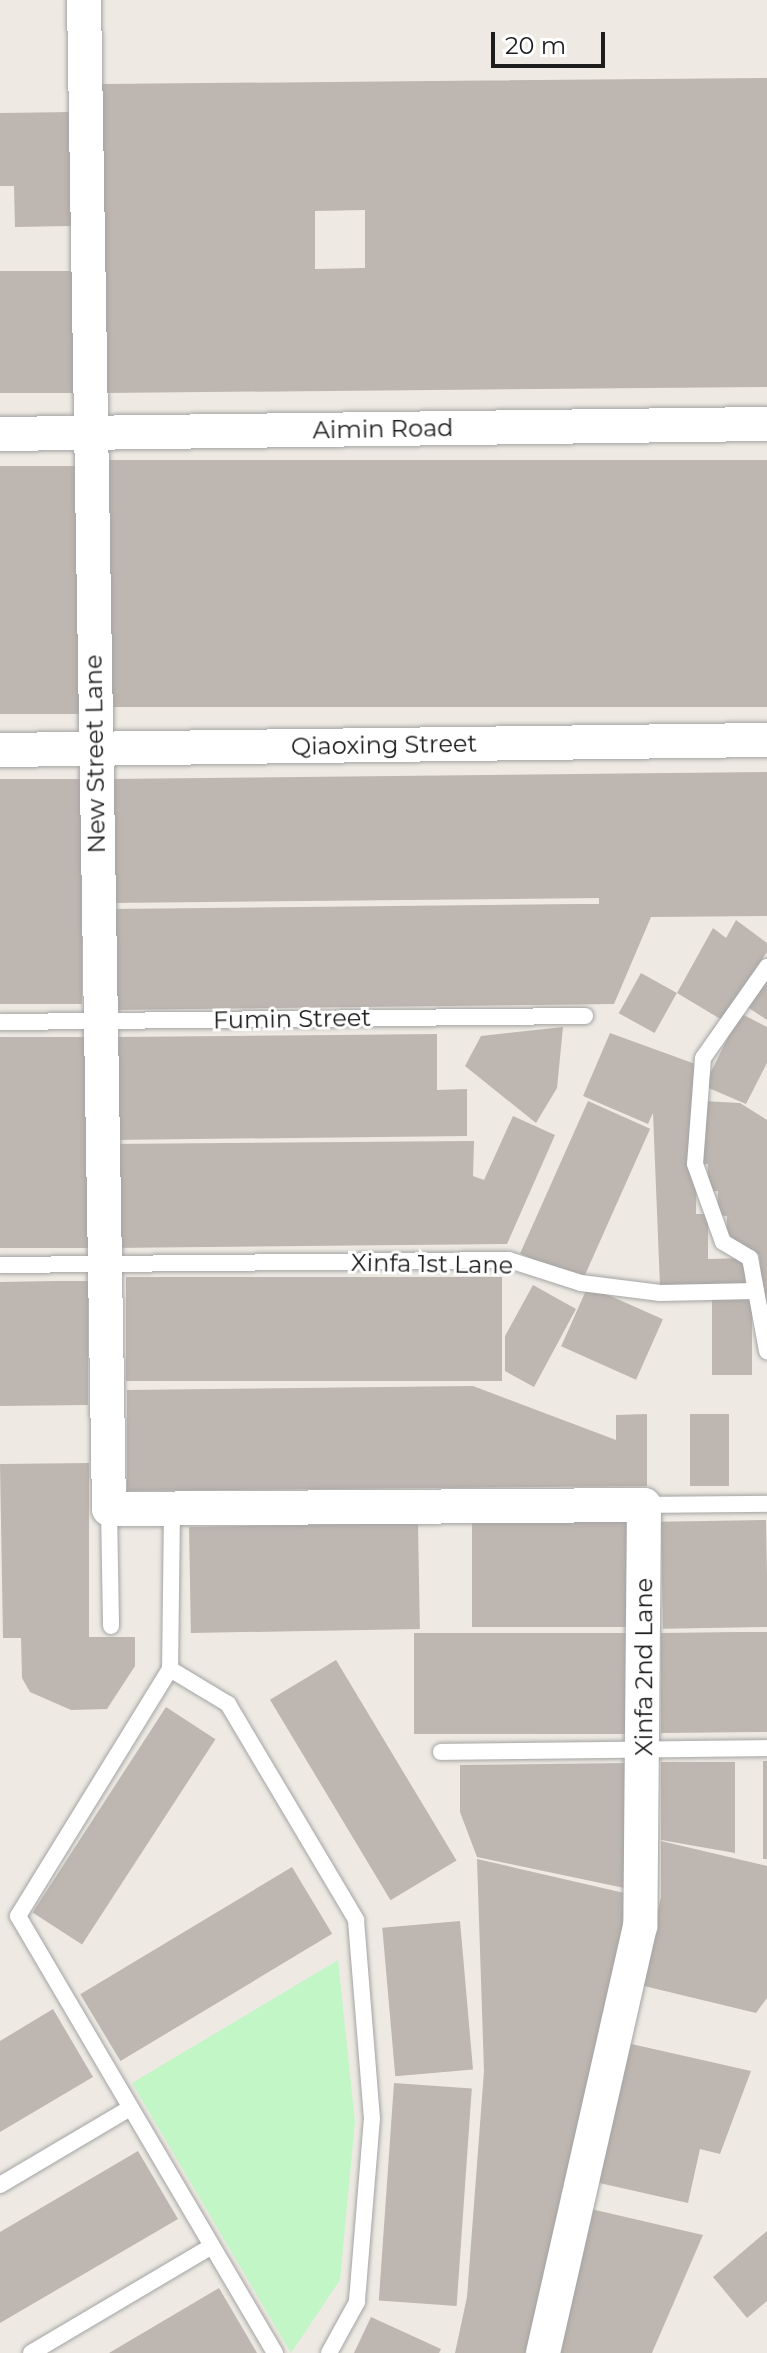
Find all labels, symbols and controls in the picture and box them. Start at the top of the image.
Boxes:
scale bar [495,16,609,66]
text: 20 m [505,31,566,60]
street label: Aimin Road [312,413,454,445]
street label: New Street Lane [79,654,111,854]
street label: Qiaoxing Street [291,729,477,761]
street label: Fumin Street [213,1003,371,1035]
street label: Xinfa 1st Lane [351,1248,513,1280]
street label: Xinfa 2nd Lane [630,1578,658,1756]

